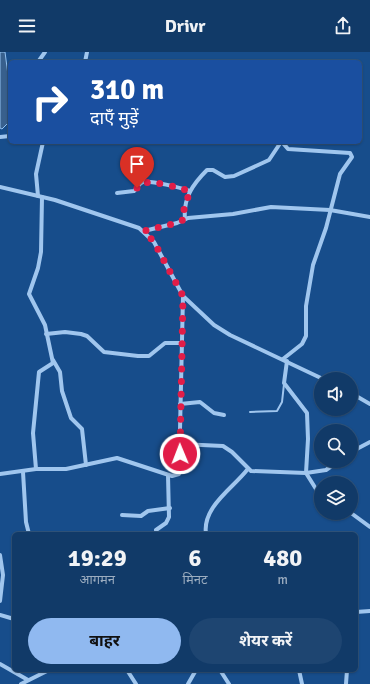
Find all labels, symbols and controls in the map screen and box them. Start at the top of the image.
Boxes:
icon: menu [16,15,38,37]
text: Drivr [165,15,205,37]
icon: share [332,15,354,37]
text: 310 m [90,73,164,107]
icon: right [24,76,76,128]
text: दाएँ मुड़ें [90,107,139,129]
pin [120,147,154,188]
icon: arrive [126,153,148,175]
map controls [314,372,358,520]
button: sound [314,372,358,416]
button: search [314,424,358,468]
position arrow [159,433,201,475]
button: layers [314,476,358,520]
text: 19:29 [68,543,127,573]
text: 6 [189,543,201,573]
text: 480 [263,543,302,573]
text: आगमन [79,572,115,588]
text: मिनट [183,572,207,588]
text: m [278,572,288,588]
button: बाहर [28,618,181,664]
button: शेयर करें [189,618,342,664]

